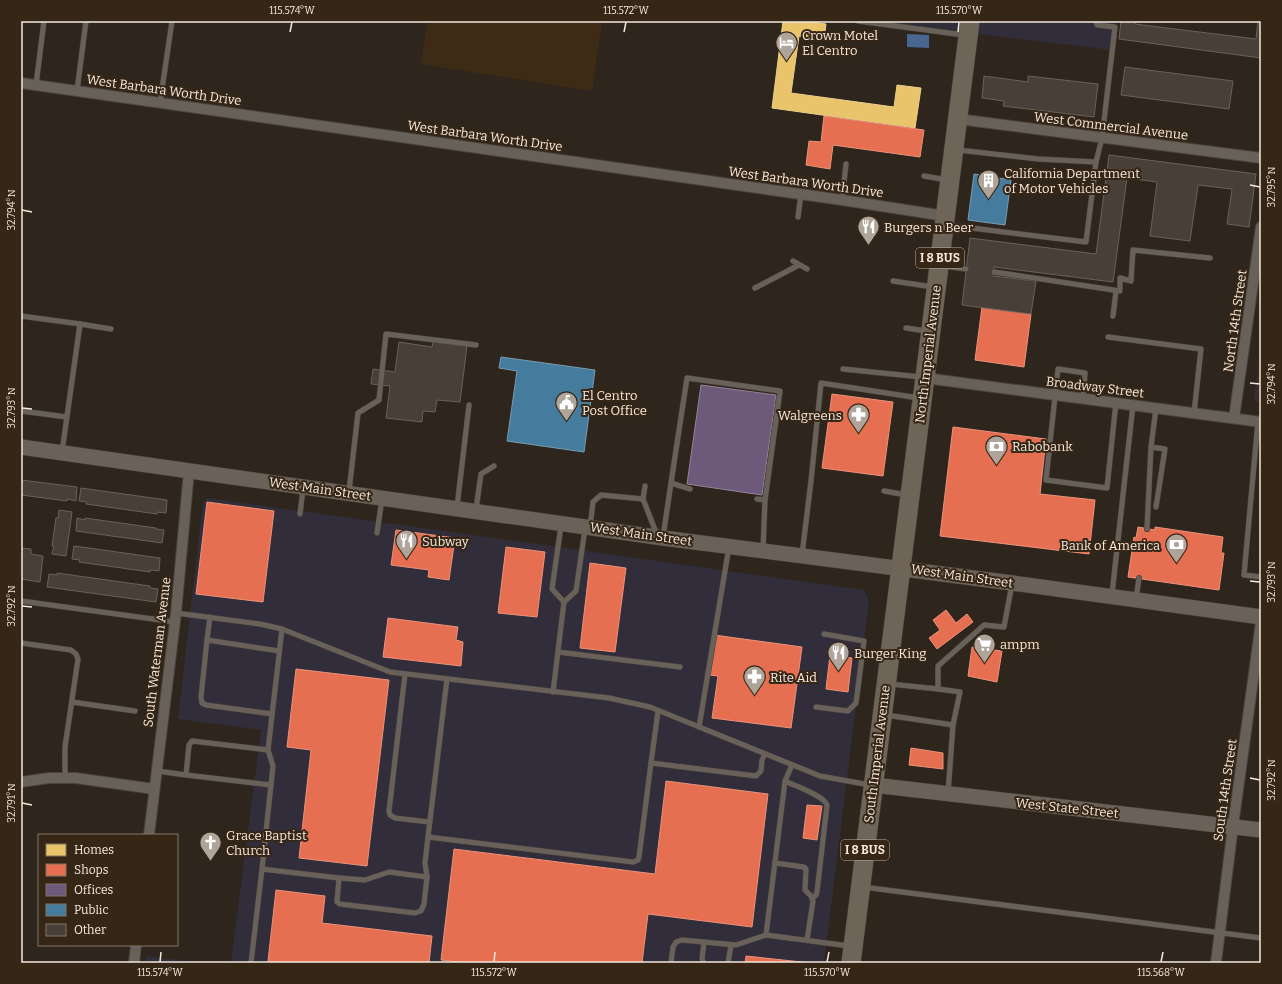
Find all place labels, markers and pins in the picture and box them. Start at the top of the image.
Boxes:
place label: Crown Motel El Centro [802,28,878,58]
hotel icon: Crown Motel El Centro [773,29,799,62]
place label: California Department of Motor Vehicles [1004,166,1140,196]
building icon: California Department of Motor Vehicles [976,167,1002,200]
restaurant icon: Burgers n Beer [855,214,881,247]
place label: Burgers n Beer [884,220,974,235]
place label: El Centro Post Office [582,388,647,418]
public building icon: El Centro Post Office [553,389,579,422]
pharmacy icon: Walgreens [845,402,871,435]
place label: Walgreens [778,408,842,423]
bank icon: Rabobank [983,433,1009,466]
place label: Rabobank [1012,439,1073,454]
restaurant icon: Subway [393,528,419,561]
bank icon: Bank of America [1163,532,1189,565]
place label: Subway [422,534,469,549]
place label: Bank of America [1061,538,1160,553]
supermarket icon: ampm [972,631,998,664]
place label: ampm [1000,637,1040,652]
restaurant icon: Burger King [826,640,852,673]
place label: Burger King [854,646,927,661]
pharmacy icon: Rite Aid [742,664,768,697]
place label: Rite Aid [770,670,817,685]
place label: Grace Baptist Church [226,828,307,858]
church icon: Grace Baptist Church [198,829,224,862]

